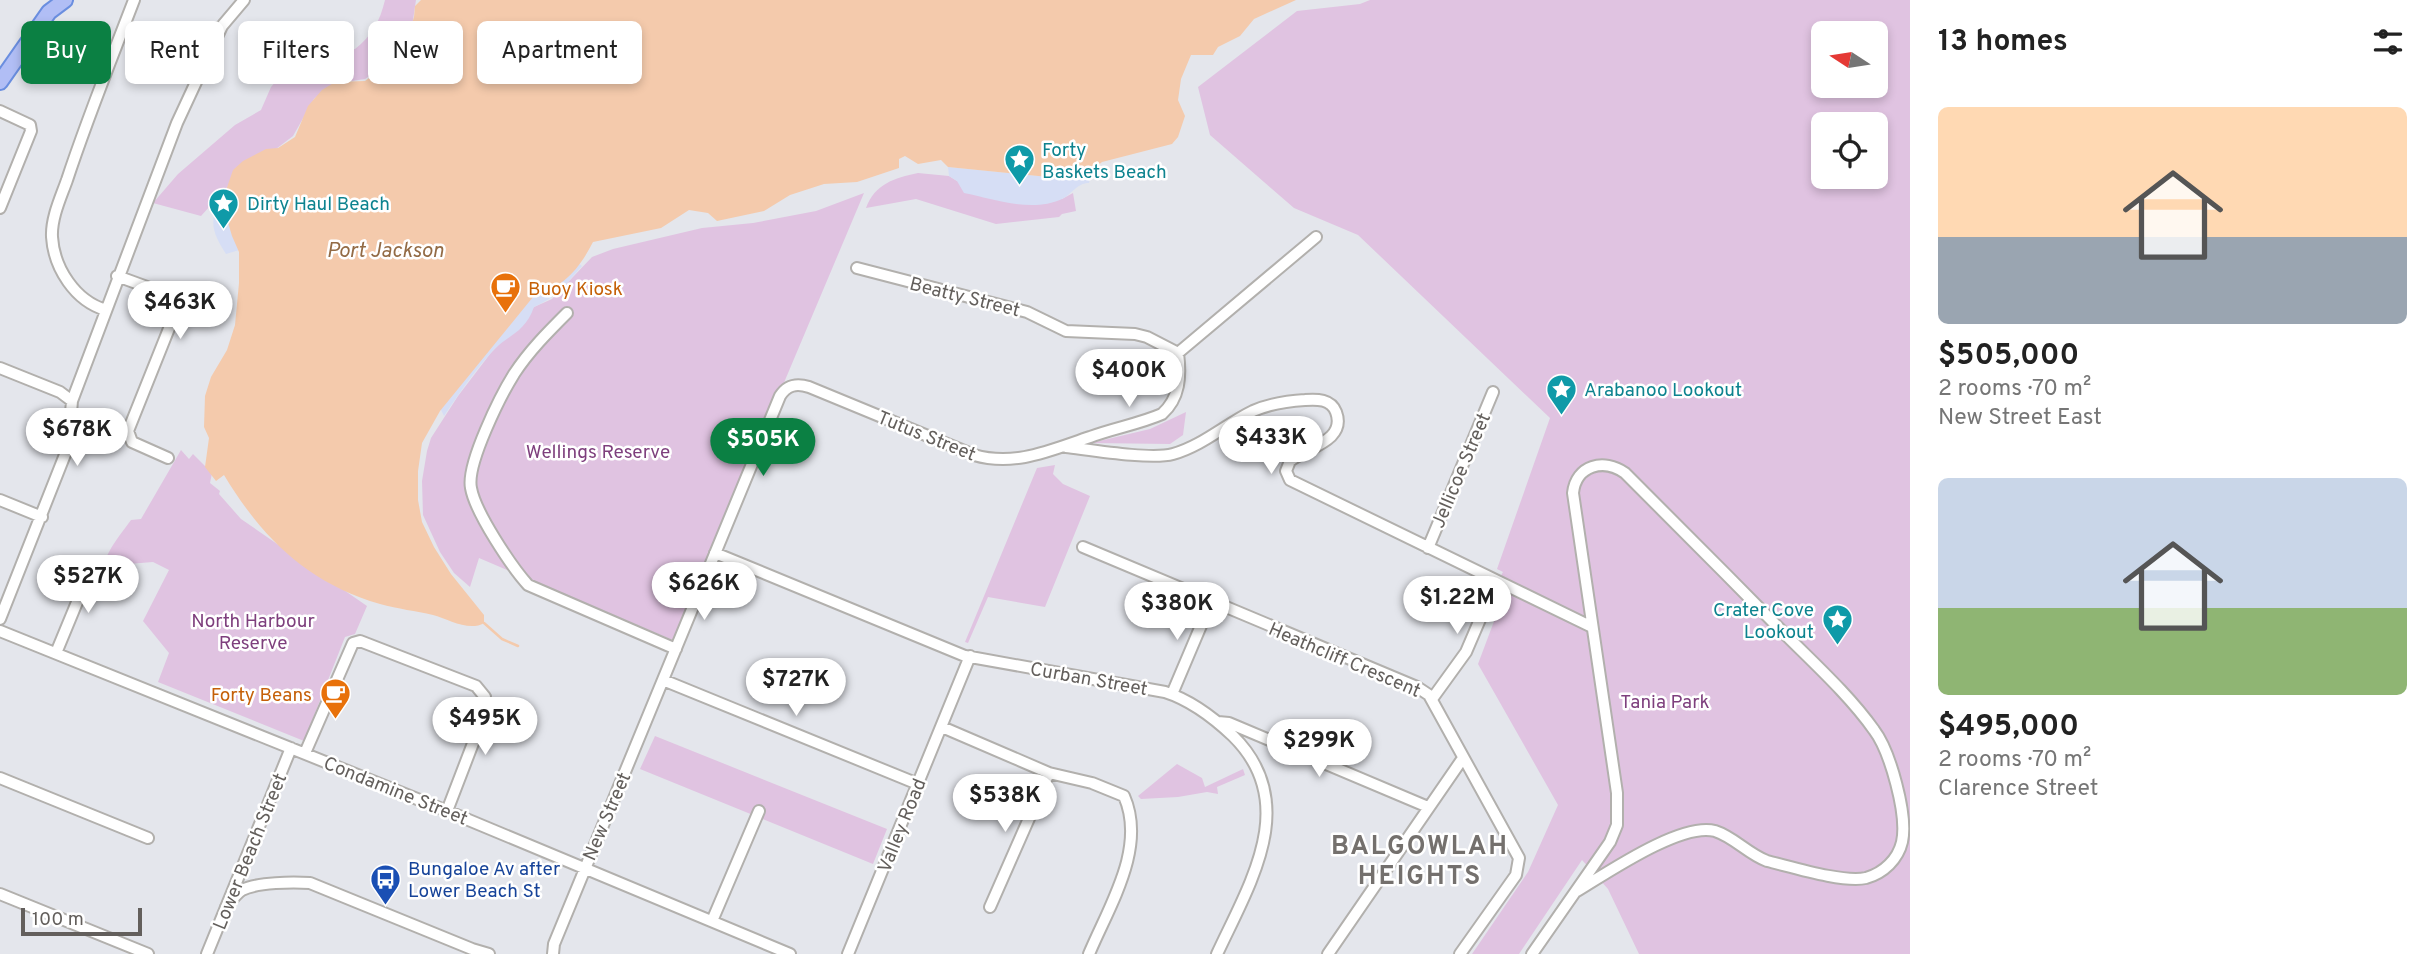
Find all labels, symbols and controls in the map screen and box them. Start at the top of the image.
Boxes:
chip: Buy [21,21,111,84]
chip: Rent [125,21,224,84]
chip: Filters [238,21,354,84]
chip: New [368,21,463,84]
chip: Apartment [477,21,642,84]
north arrow [1811,21,1888,98]
map controls [1811,21,1888,189]
icon: filters [2369,23,2407,61]
text: 13 homes [1938,24,2068,61]
button: locate [1811,112,1888,189]
place label: Forty Baskets Beach [1042,139,1167,185]
place icon: Forty Baskets Beach [1002,143,1036,187]
icon: home [2110,152,2236,278]
place icon: Dirty Haul Beach [207,186,241,230]
place label: Dirty Haul Beach [247,193,390,217]
water label: Port Jackson [326,238,444,265]
cafe icon: Buoy Kiosk [488,271,522,315]
street label: Beatty Street [907,273,1022,323]
place label: Buoy Kiosk [528,278,623,302]
pin: $463K [131,282,229,341]
text: $463K [144,289,216,318]
text: $505,000 [1938,338,2079,375]
pin: $400K [1080,350,1178,409]
text: $400K [1091,357,1167,386]
place icon: Arabanoo Lookout [1544,372,1578,416]
text: 2 rooms · 70 m² [1938,375,2091,404]
place label: Arabanoo Lookout [1584,379,1742,403]
text: New Street East [1938,404,2102,433]
street label: Tutus Street [873,406,979,467]
pin: $678K [28,408,126,468]
street label: Jellicoe Street [1427,410,1497,532]
text: $678K [42,416,112,445]
pin: $433K [1222,416,1320,476]
pin: $505K [714,419,812,478]
text: $433K [1235,424,1307,453]
text: $505K [726,426,800,455]
park label: Wellings Reserve [526,441,670,465]
icon: home [2110,523,2236,649]
pin: $527K [39,556,137,615]
pin: $626K [655,562,753,622]
text: $527K [53,563,123,592]
text: $626K [668,570,740,599]
pin: $1.22M [1400,576,1514,636]
pin: $380K [1128,582,1226,642]
text: $1.22M [1419,584,1495,613]
text: $380K [1140,590,1214,619]
place label: Crater Cove Lookout [1713,599,1814,645]
place icon: Crater Cove Lookout [1820,603,1854,647]
park label: North Harbour Reserve [191,610,315,656]
street label: Heathcliff Crescent [1264,618,1424,704]
pin: $727K [747,658,845,718]
street label: Curban Street [1028,658,1149,702]
text: $727K [762,666,830,695]
cafe icon: Forty Beans [318,677,352,721]
place label: Forty Beans [211,684,312,708]
park label: Tania Park [1620,691,1710,715]
pin: $495K [436,698,534,757]
text: $495K [448,705,522,734]
text: $495,000 [1938,709,2079,746]
pin: $299K [1270,720,1368,779]
text: $299K [1283,727,1355,756]
text: 2 rooms · 70 m² [1938,746,2091,775]
street label: Condamine Street [319,752,471,832]
street label: New Street [578,769,637,865]
street label: Lower Beach Street [209,770,293,934]
pin: $538K [956,774,1054,834]
street label: Valley Road [873,775,933,876]
text: Clarence Street [1938,775,2098,804]
text: $538K [969,782,1041,811]
district label: BALGOWLAH HEIGHTS [1331,831,1509,894]
place label: Bungaloe Av after Lower Beach St [408,858,561,904]
bus stop icon: Bungaloe Av after Lower Beach St [368,862,402,906]
scale bar [21,905,142,937]
text: 100 m [32,908,84,932]

